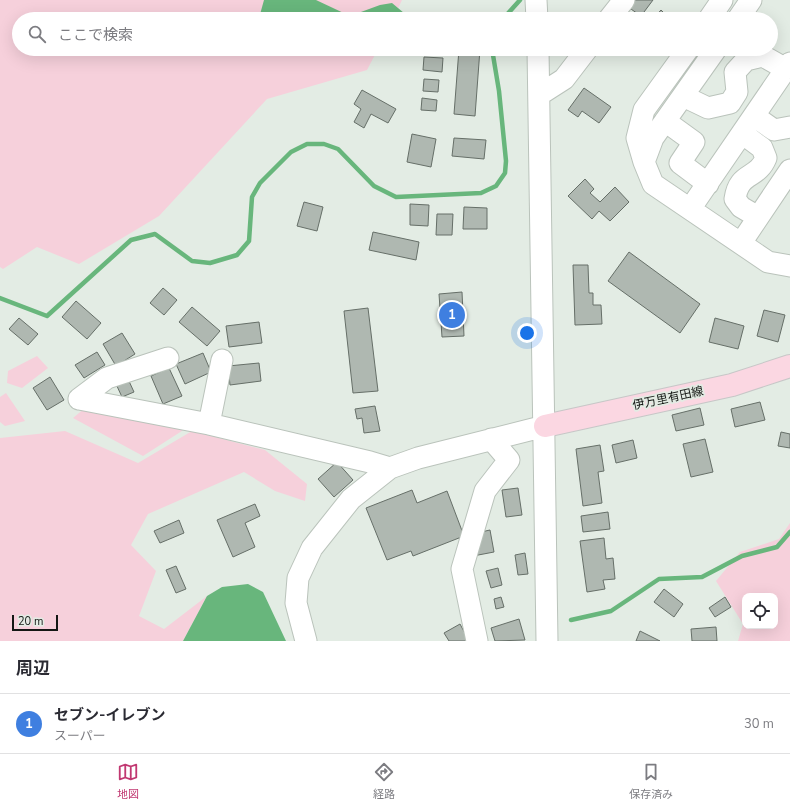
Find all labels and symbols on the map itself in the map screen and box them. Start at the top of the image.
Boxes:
pin: 1 [439,300,465,330]
your location [517,323,537,343]
street label: 伊万里有田線 [631,383,705,413]
scale bar [12,613,58,632]

